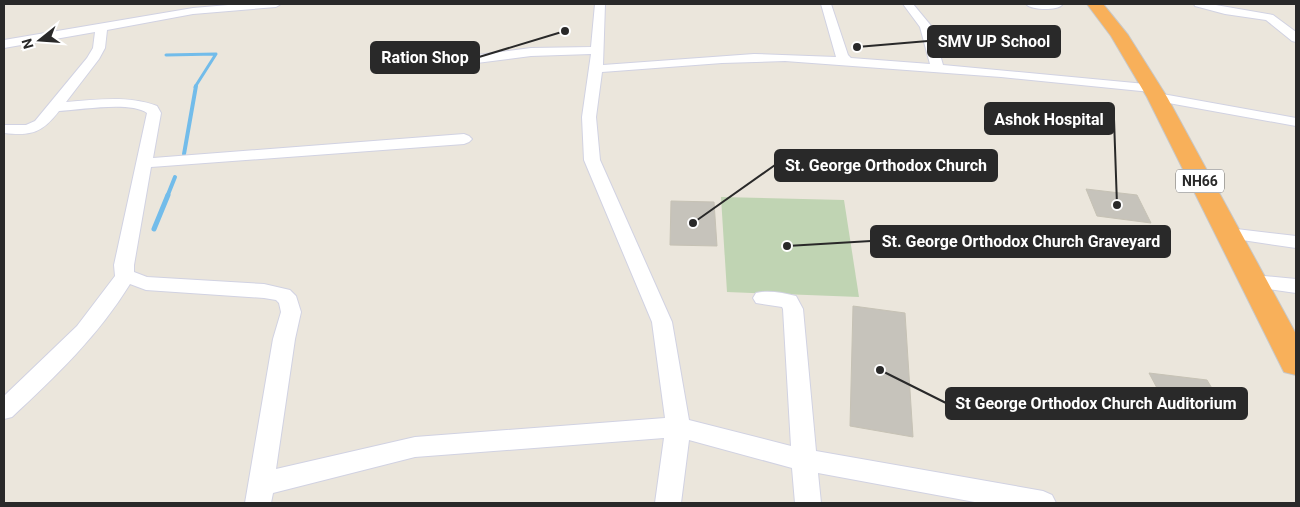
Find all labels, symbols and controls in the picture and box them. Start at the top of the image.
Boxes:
north arrow [15,15,65,65]
callout: SMV UP School [928,26,1060,57]
text: SMV UP School [938,32,1050,51]
text: N [18,37,37,51]
callout: Ration Shop [371,42,479,73]
text: Ration Shop [381,48,469,67]
callout: Ashok Hospital [985,103,1114,134]
text: Ashok Hospital [994,110,1104,129]
callout: St. George Orthodox Church [775,150,997,181]
text: St. George Orthodox Church [785,156,987,175]
road number: NH66 [1176,170,1224,192]
callout: St. George Orthodox Church Graveyard [871,226,1170,257]
text: St. George Orthodox Church Graveyard [882,232,1160,251]
callout: St George Orthodox Church Auditorium [946,388,1247,419]
text: St George Orthodox Church Auditorium [955,394,1237,413]

